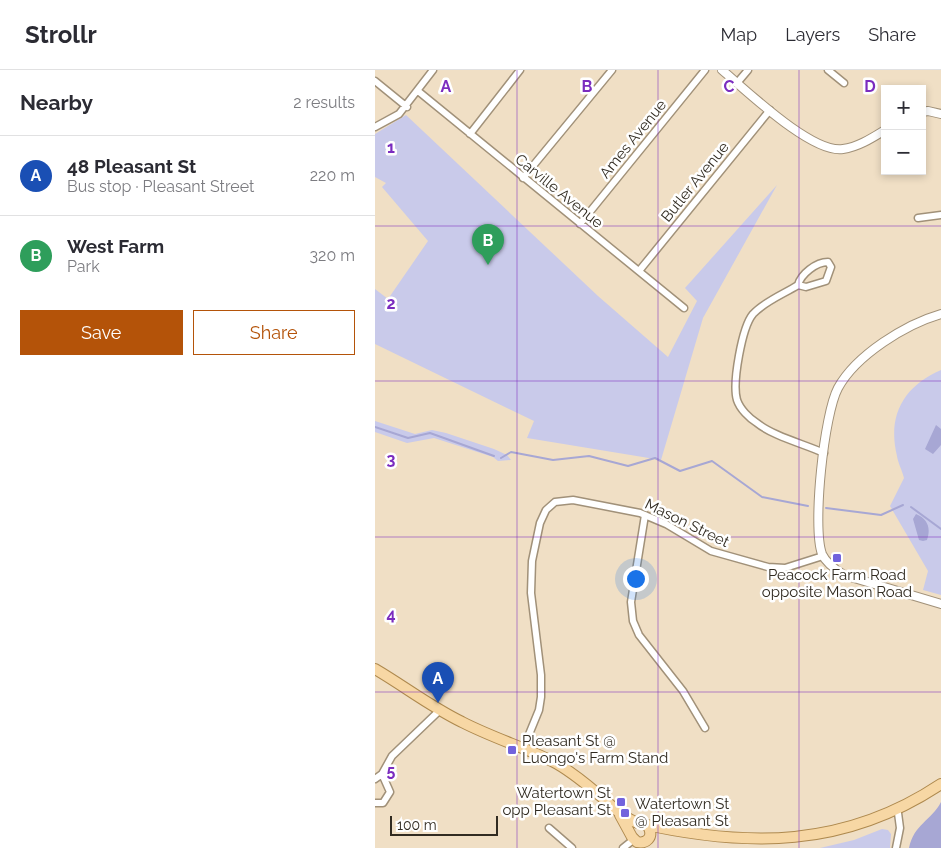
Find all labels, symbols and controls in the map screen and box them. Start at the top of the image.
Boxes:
text: Strollr [25,20,97,49]
text: Map [721,24,757,45]
text: Layers [785,24,840,45]
text: Share [868,24,916,45]
text: A [441,77,452,96]
text: B [582,77,593,96]
text: C [724,77,735,96]
text: D [864,77,876,96]
map controls [881,85,926,175]
button: + [881,85,926,130]
text: Nearby [20,90,93,115]
text: 2 results [293,93,355,112]
street label: Ames Avenue [596,96,670,182]
button: − [881,130,926,175]
text: 1 [387,138,395,157]
street label: Butler Avenue [657,138,733,226]
street label: Carville Avenue [511,150,607,232]
text: 48 Pleasant St [67,155,196,177]
text: A [31,166,41,185]
text: 220 m [310,166,355,185]
text: Bus stop · Pleasant Street [67,177,254,196]
pin: B [472,224,504,265]
text: West Farm [67,235,164,257]
text: B [31,246,41,265]
text: 320 m [310,246,355,265]
text: Park [67,257,100,276]
text: 2 [386,294,396,313]
button: Save [20,310,183,355]
button: Share [193,310,355,355]
text: 3 [387,450,396,469]
street label: Mason Street [642,495,732,551]
marker: Peacock Farm Road opposite Mason Road [831,552,843,564]
your location [623,566,649,592]
place label: Peacock Farm Road opposite Mason Road [762,566,912,601]
text: 4 [386,605,396,624]
pin: A [422,662,454,703]
place label: Pleasant St @ Luongo's Farm Stand [522,732,668,767]
marker: Pleasant St @ Luongo's Farm Stand [506,744,518,756]
text: 5 [387,761,396,780]
place label: Watertown St opp Pleasant St [502,784,611,819]
place label: Watertown St @ Pleasant St [635,795,729,830]
marker: Watertown St opp Pleasant St [615,796,627,808]
marker: Watertown St @ Pleasant St [619,807,631,819]
scale bar [390,813,497,836]
text: 100 m [397,817,437,833]

